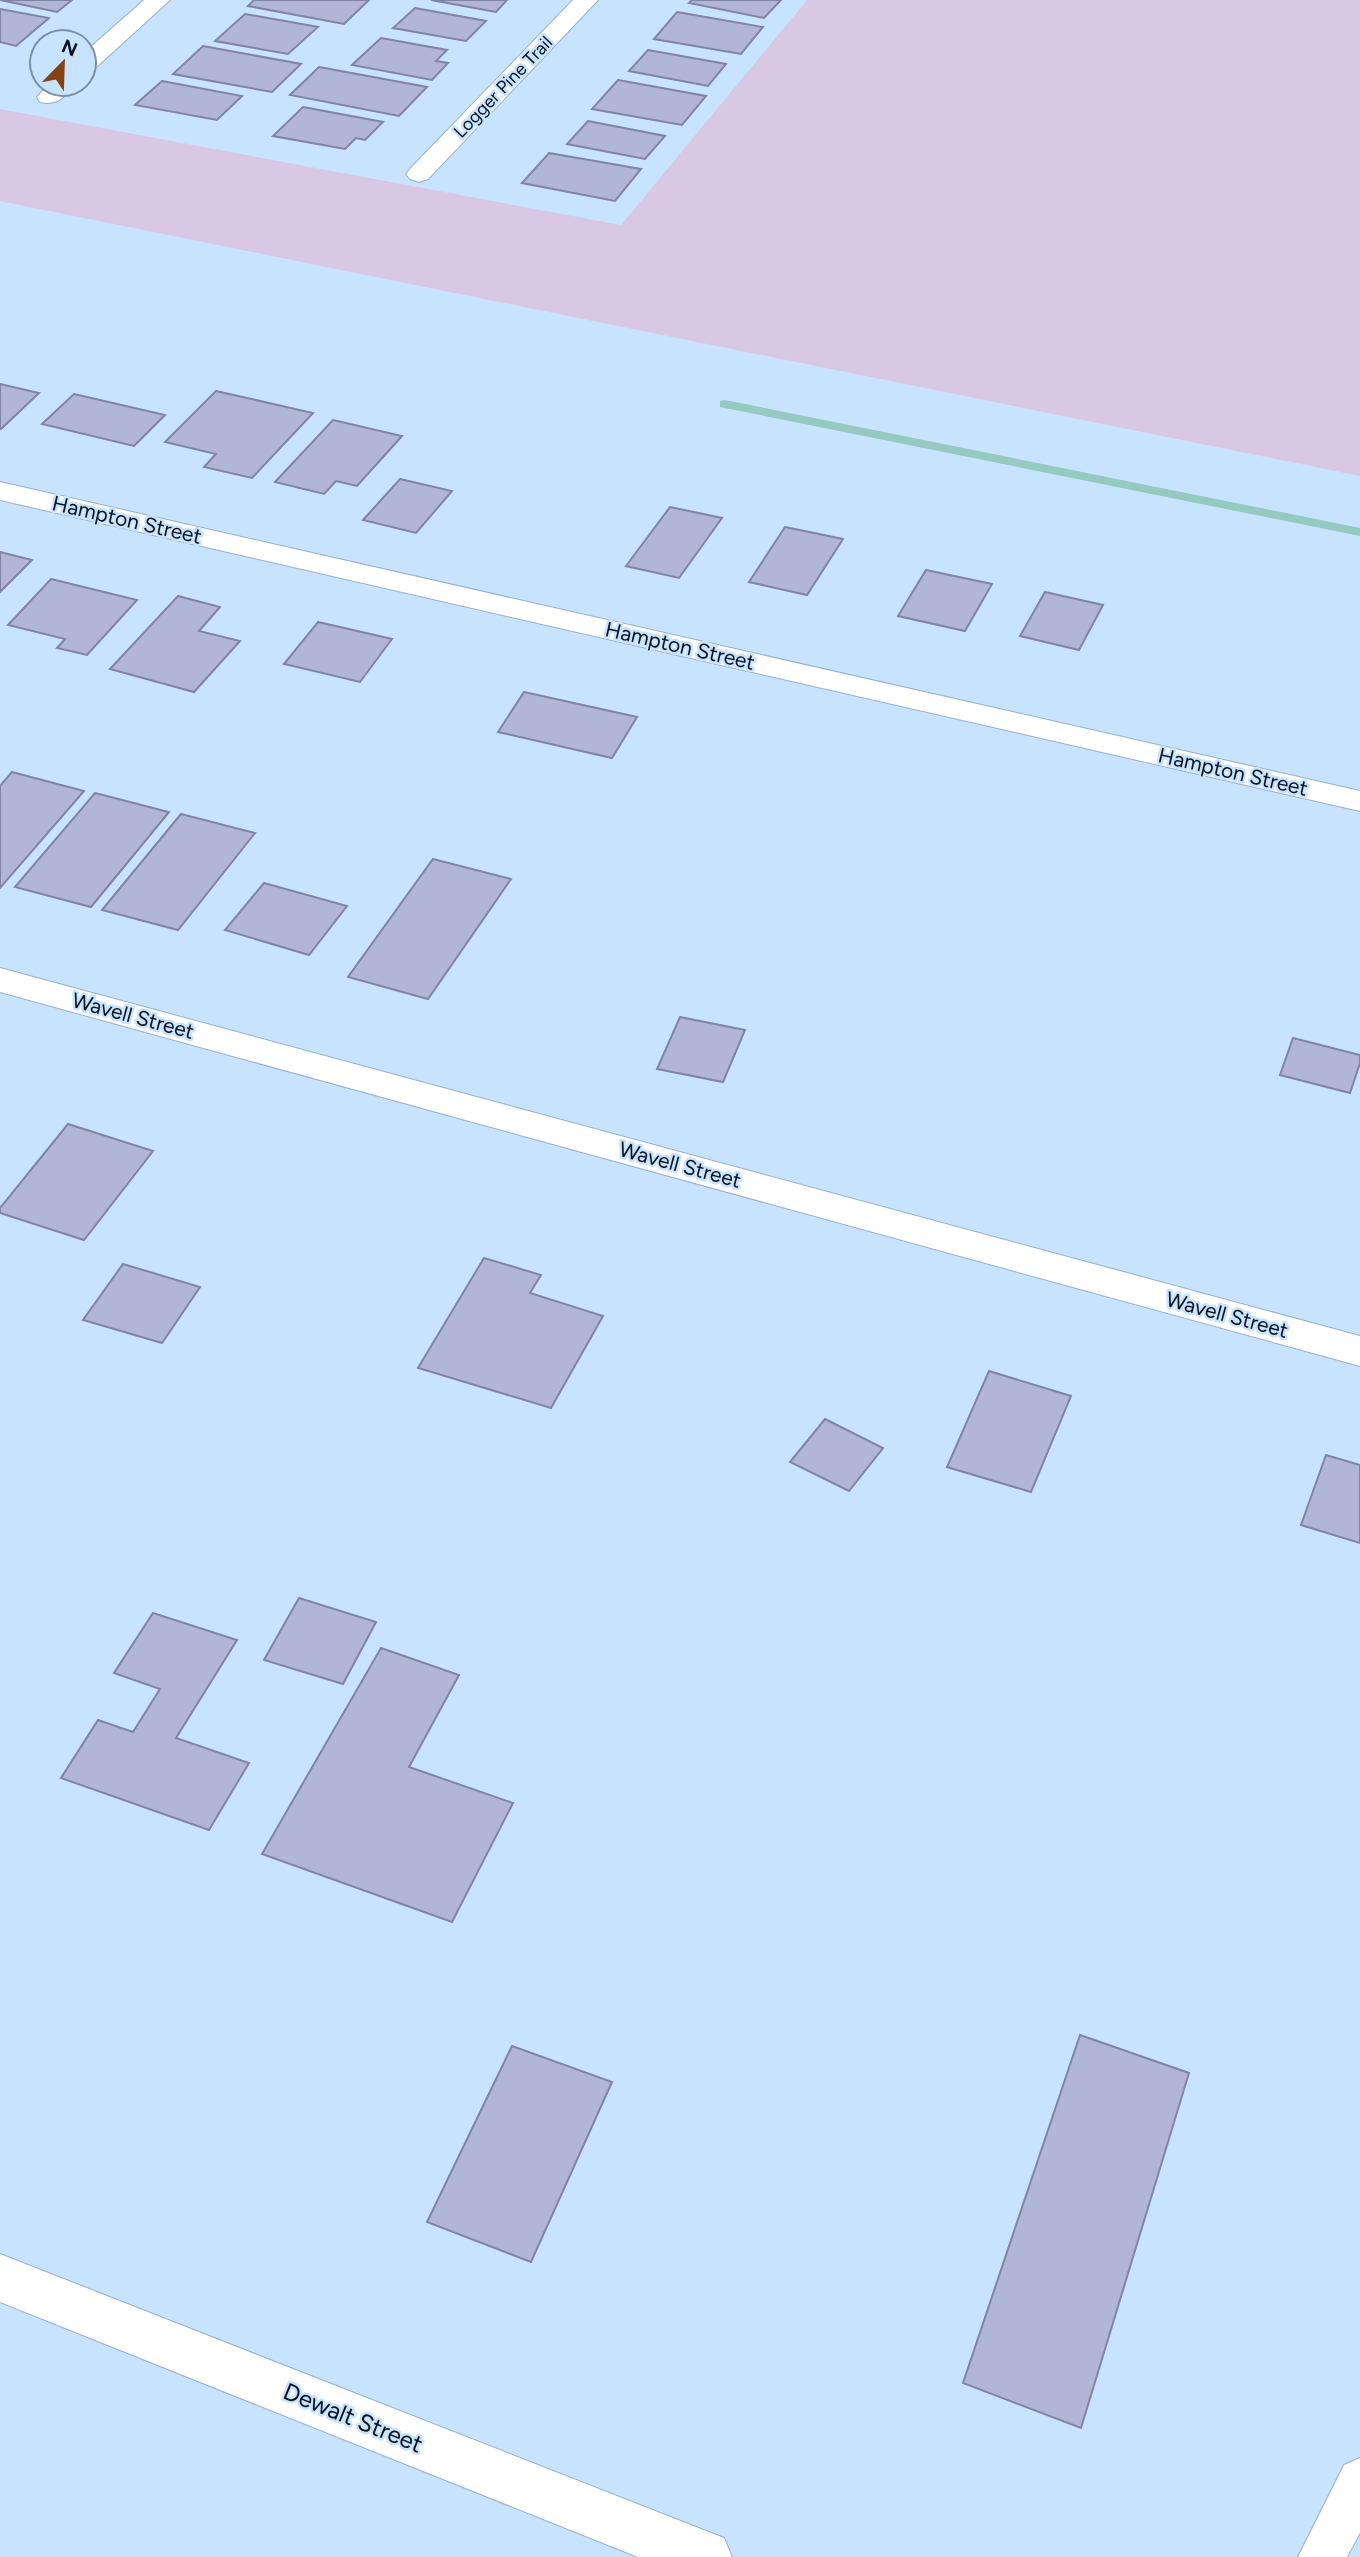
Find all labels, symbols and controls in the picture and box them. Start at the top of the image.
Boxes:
north arrow [28,28,98,98]
street label: Logger Pine Trail [449,32,557,142]
text: N [58,34,81,61]
street label: Hampton Street [50,490,204,549]
street label: Hampton Street [603,616,757,675]
street label: Hampton Street [1156,742,1310,801]
street label: Wavell Street [69,987,197,1044]
street label: Wavell Street [616,1136,744,1193]
street label: Wavell Street [1163,1286,1291,1343]
street label: Dewalt Street [279,2376,427,2459]

